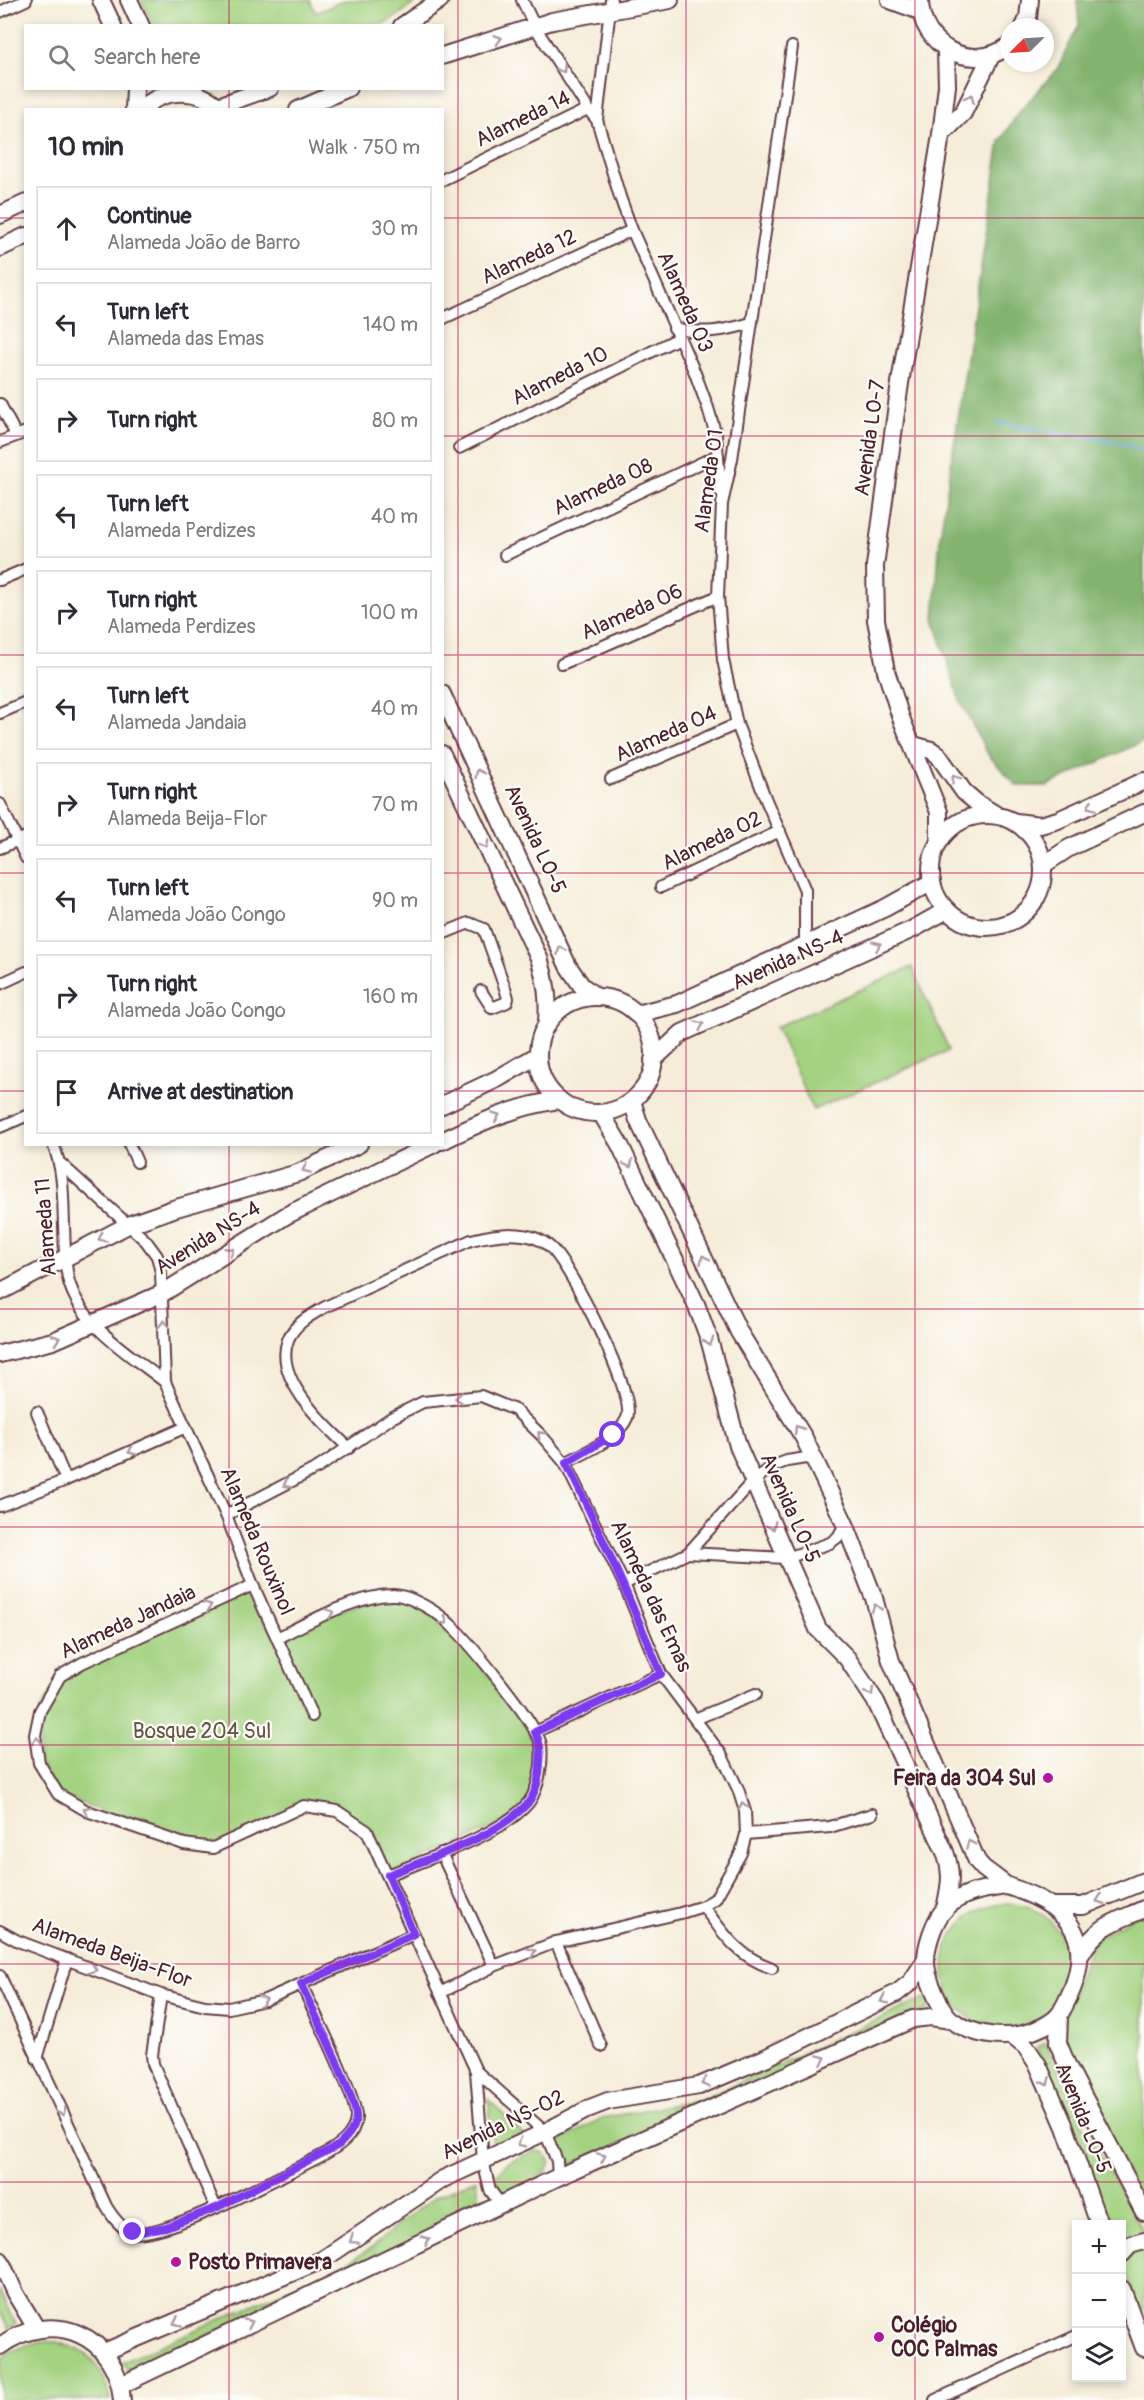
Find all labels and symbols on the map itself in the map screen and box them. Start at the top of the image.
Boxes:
north arrow [1000,18,1054,72]
one-way arrow [492,34,503,46]
one-way arrow [554,63,566,73]
street label: Alameda 14 [471,84,575,154]
one-way arrow [962,94,974,105]
street label: Alameda 12 [477,223,581,291]
street label: Alameda 03 [651,247,719,357]
street label: Alameda 10 [507,340,613,412]
street label: Avenida LO-7 [848,378,892,498]
street label: Alameda 01 [688,427,730,535]
street label: Alameda 08 [549,452,657,522]
street label: Alameda 06 [577,578,687,646]
street label: Alameda 04 [611,700,721,768]
one-way arrow [475,768,487,779]
one-way arrow [951,774,962,785]
street label: Avenida LO-5 [498,780,572,898]
one-way arrow [1086,798,1097,810]
street label: Alameda 02 [658,805,766,877]
one-way arrow [477,838,489,849]
street label: Avenida NS-4 [728,923,848,997]
one-way arrow [871,940,882,952]
one-way arrow [556,945,568,956]
one-way arrow [693,1020,704,1032]
one-way arrow [489,1111,500,1123]
one-way arrow [622,1157,634,1168]
one-way arrow [301,1162,312,1174]
street label: Alameda 11 [29,1177,63,1277]
street label: Avenida NS-4 [150,1195,266,1281]
one-way arrow [97,1231,108,1243]
one-way arrow [224,1247,234,1259]
one-way arrow [699,1254,711,1265]
one-way arrow [157,1319,170,1328]
one-way arrow [50,1334,61,1347]
one-way arrow [702,1336,714,1347]
one-way arrow [454,1391,463,1404]
route start [599,1421,625,1447]
one-way arrow [794,1425,806,1435]
one-way arrow [537,1432,548,1443]
one-way arrow [128,1443,139,1455]
street label: Avenida LO-5 [754,1449,826,1567]
street label: Alameda Rouxinol [214,1463,300,1619]
one-way arrow [283,1477,294,1489]
street label: Alameda das Emas [604,1516,698,1677]
one-way arrow [765,1519,777,1530]
street label: Alameda Jandaia [56,1579,200,1665]
one-way arrow [201,1601,212,1613]
one-way arrow [871,1603,883,1613]
one-way arrow [324,1608,335,1620]
one-way arrow [438,1613,449,1624]
one-way arrow [863,1686,875,1696]
park label: Bosque 204 Sul [133,1718,271,1745]
one-way arrow [30,1736,43,1745]
place label: Feira da 304 Sul [893,1765,1036,1792]
marker: Feira da 304 Sul [1041,1771,1055,1785]
one-way arrow [737,1802,750,1812]
one-way arrow [83,1806,94,1818]
one-way arrow [965,1839,977,1850]
one-way arrow [1095,1892,1106,1905]
street label: Alameda Beija-Flor [28,1912,196,1995]
one-way arrow [526,1947,537,1959]
one-way arrow [87,1962,98,1974]
one-way arrow [879,1993,890,2005]
one-way arrow [257,1995,268,2007]
one-way arrow [815,2054,826,2066]
street label: Avenida LO-5 [1048,2058,1118,2178]
one-way arrow [700,2075,711,2088]
one-way arrow [1039,2076,1051,2087]
street label: Avenida NS-02 [437,2084,569,2166]
one-way arrow [54,2106,66,2117]
one-way arrow [517,2135,528,2147]
one-way arrow [596,2153,607,2165]
route end [119,2218,145,2244]
one-way arrow [349,2233,360,2244]
one-way arrow [419,2236,430,2248]
place label: Posto Primavera [188,2249,332,2276]
marker: Posto Primavera [169,2255,183,2269]
place label: Colégio COC Palmas [891,2312,998,2363]
one-way arrow [172,2315,183,2327]
one-way arrow [243,2319,254,2331]
marker: Colégio COC Palmas [872,2330,886,2344]

